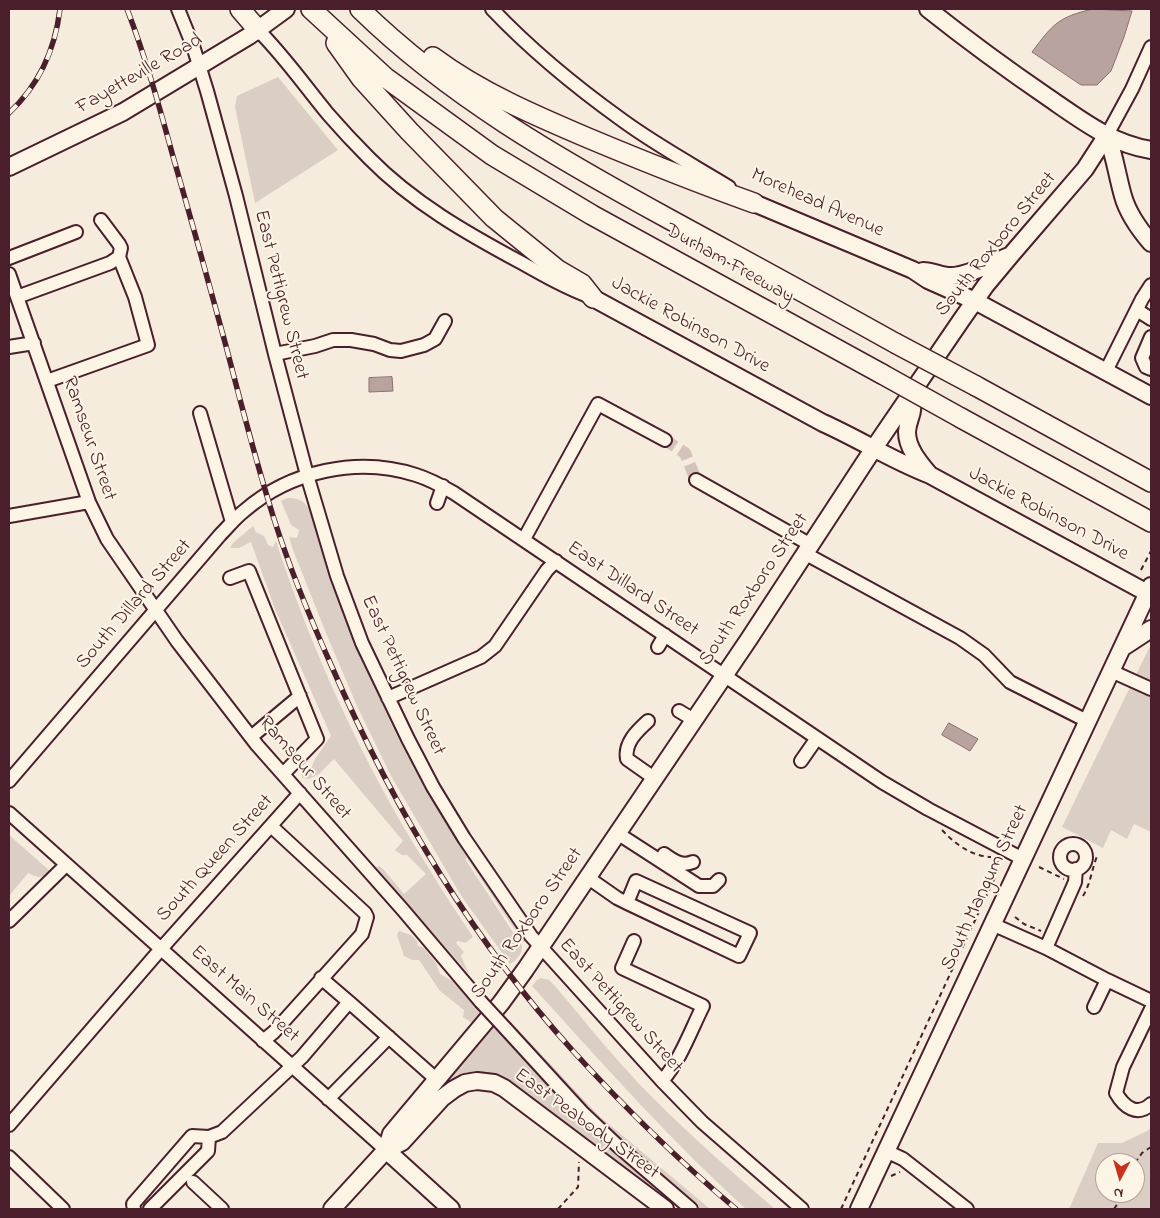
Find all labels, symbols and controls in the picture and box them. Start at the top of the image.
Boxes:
street label: Fayetteville Road [73,29,207,121]
street label: Morehead Avenue [747,164,887,244]
street label: South Roxboro Street [931,168,1063,322]
street label: East Pettigrew Street [247,208,313,382]
street label: Durham Freeway [660,220,798,310]
street label: Jackie Robinson Drive [606,272,774,380]
street label: Ramseur Street [56,374,120,504]
street label: Jackie Robinson Drive [964,463,1132,567]
street label: South Roxboro Street [695,509,815,671]
street label: South Dillard Street [72,535,198,675]
street label: East Dillard Street [562,537,702,643]
street label: East Pettigrew Street [354,592,450,760]
street label: Ramseur Street [252,712,356,826]
street label: South Queen Street [152,790,280,928]
street label: South Mangum Street [937,801,1035,975]
street label: South Roxboro Street [467,844,589,1004]
street label: East Pettigrew Street [553,934,687,1080]
street label: East Main Street [185,941,303,1049]
street label: East Peabody Street [509,1064,663,1186]
north arrow [1095,1153,1145,1203]
text: N [1113,1181,1124,1203]

